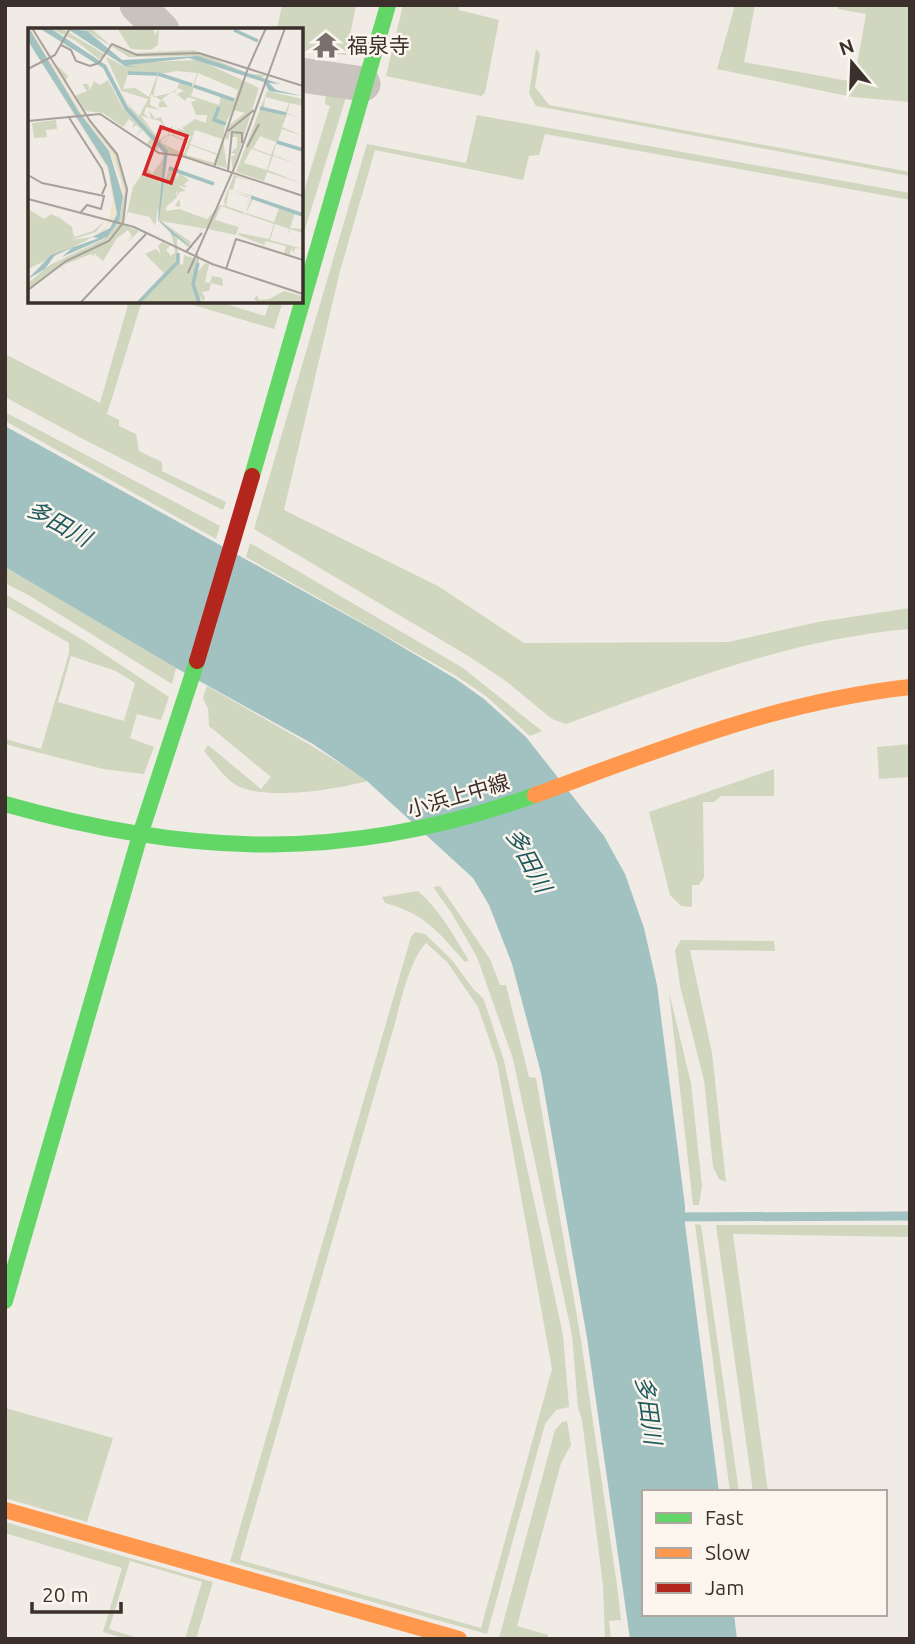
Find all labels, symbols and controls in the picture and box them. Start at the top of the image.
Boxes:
inset map [28,28,303,303]
north arrow [817,28,887,98]
temple icon: 福泉寺 [311,30,341,60]
place label: 福泉寺 [347,33,410,57]
text: N [836,34,857,60]
water label: 多田川 [23,495,98,552]
street label: 小浜上中線 [404,769,512,821]
water label: 多田川 [502,824,558,899]
water label: 多田川 [632,1374,667,1449]
legend [642,1490,887,1616]
text: Fast [705,1505,743,1529]
text: Slow [705,1540,750,1564]
scale bar [32,1570,121,1614]
text: Jam [705,1575,744,1599]
text: 20 m [42,1582,89,1606]

